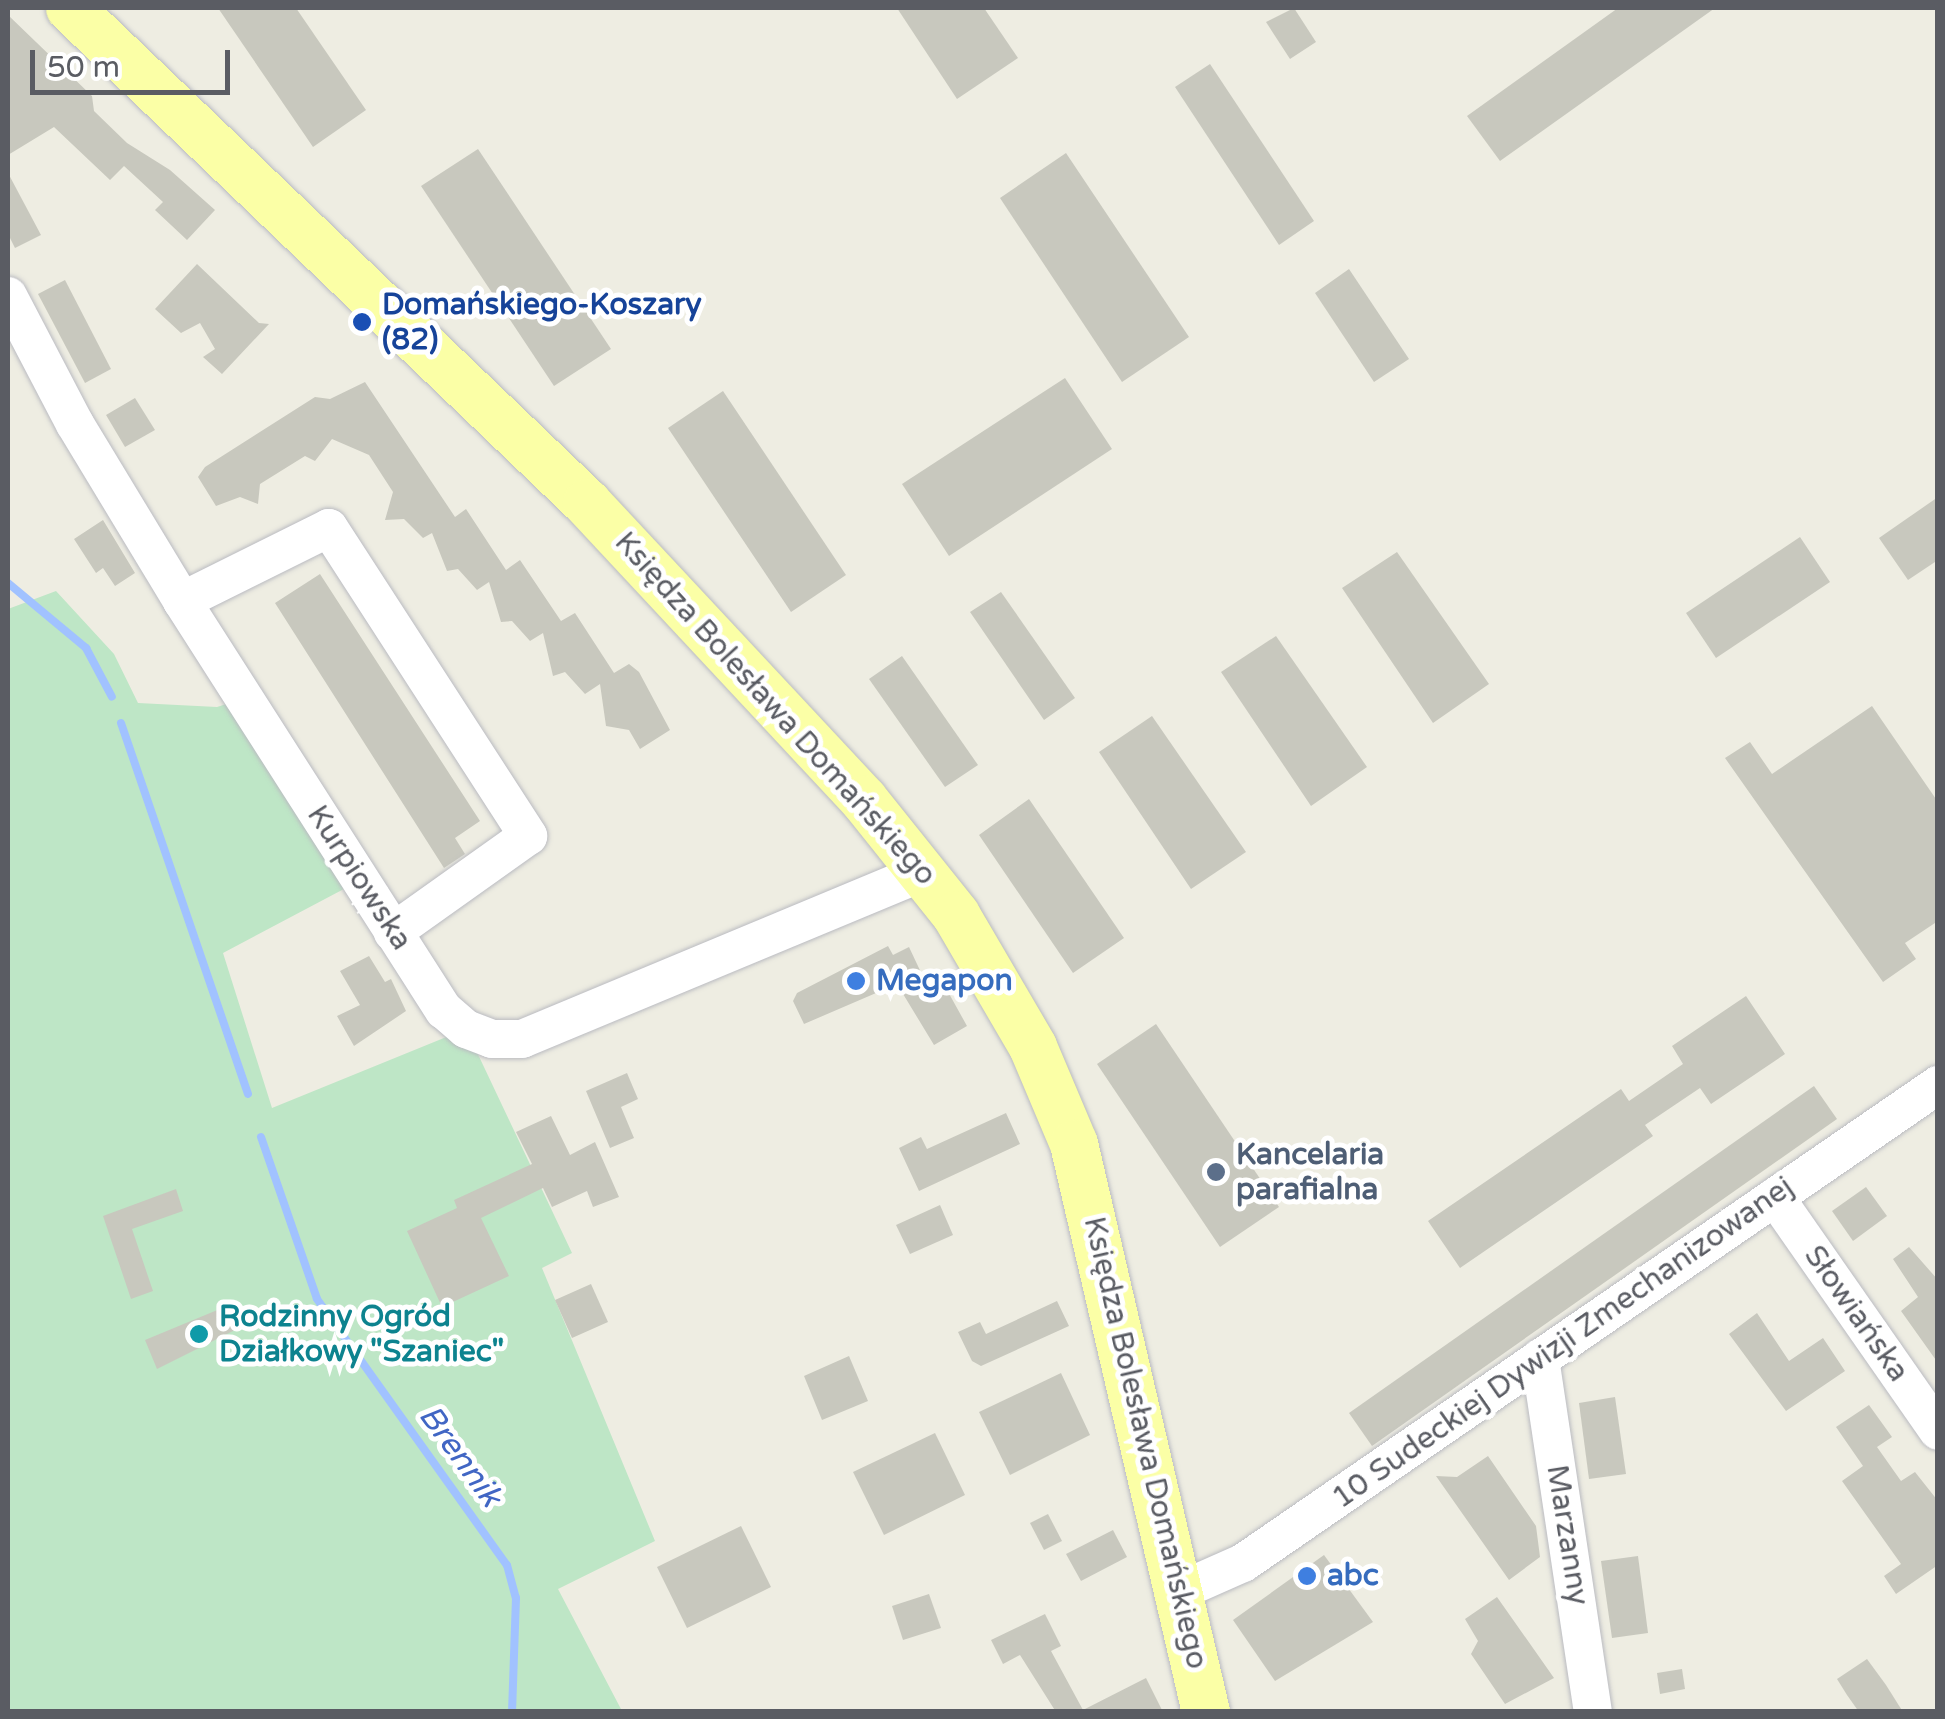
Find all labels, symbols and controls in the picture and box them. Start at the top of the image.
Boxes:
scale bar [35,30,235,92]
text: 50 m [47,49,120,86]
place label: Domańskiego-Koszary (82) [382,287,702,358]
marker: Domańskiego-Koszary (82) [351,311,373,333]
street label: Księdza Bolesława Domańskiego [607,525,943,893]
street label: Kurpiowska [299,799,419,957]
place label: Megapon [876,963,1013,999]
marker: Megapon [845,970,867,992]
place label: Kancelaria parafialna [1236,1137,1384,1208]
marker: Kancelaria parafialna [1205,1161,1227,1183]
street label: 10 Sudeckiej Dywizji Zmechanizowanej [1326,1169,1800,1517]
street label: Księdza Bolesława Domańskiego [1075,1213,1215,1673]
street label: Słowiańska [1796,1239,1916,1389]
place label: Rodzinny Ogród Działkowy "Szaniec" [219,1299,504,1370]
marker: Rodzinny Ogród Działkowy "Szaniec" [188,1323,210,1345]
water label: Brennik [410,1398,510,1514]
street label: Marzanny [1538,1462,1596,1608]
place label: abc [1327,1558,1379,1594]
marker: abc [1296,1565,1318,1587]

